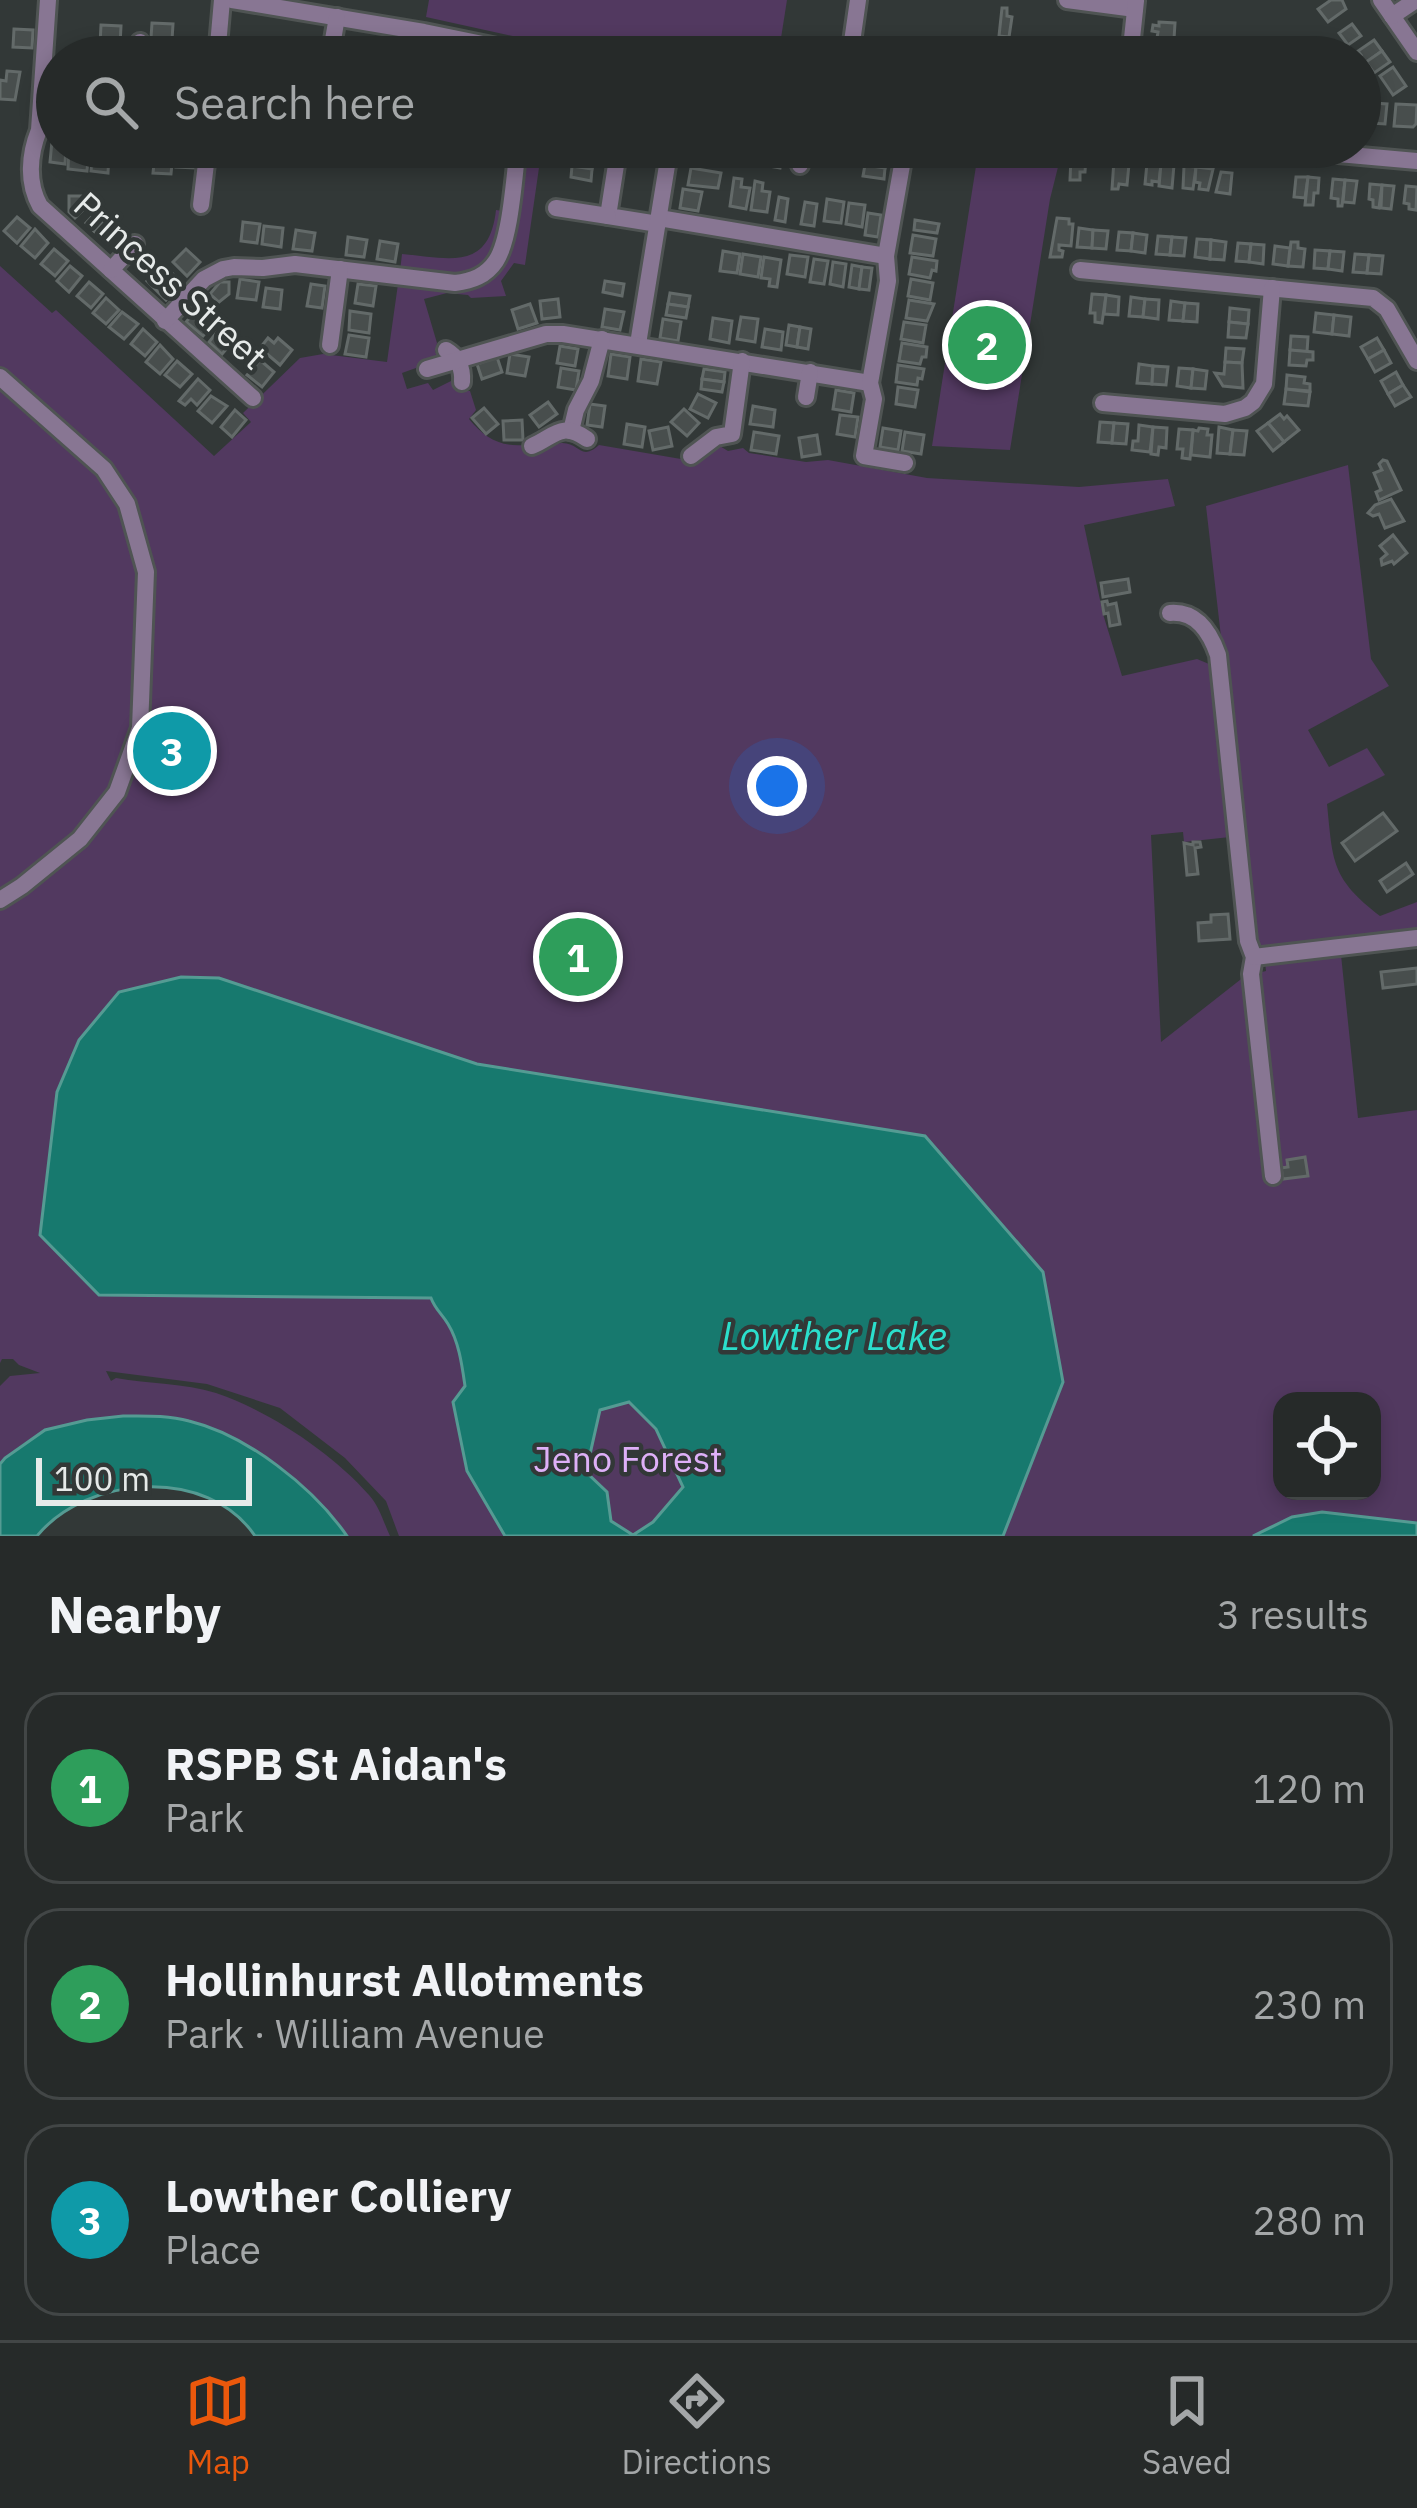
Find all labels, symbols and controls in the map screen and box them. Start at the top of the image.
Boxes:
search box [36,36,1381,168]
icon: search [78,69,144,135]
text: Search here [174,73,415,131]
street label: Princess Street [65,181,277,379]
pin: 2 [948,300,1026,390]
pin: 3 [133,706,211,796]
your location [747,756,807,816]
pin: 1 [539,912,617,1002]
water label: Lowther Lake [721,1310,947,1361]
map controls [1273,1392,1381,1500]
button: locate [1273,1392,1381,1500]
park label: Jeno Forest [533,1435,723,1482]
scale bar [36,1452,252,1505]
text: 100 m [54,1457,150,1500]
text: Nearby [48,1581,221,1647]
text: 3 results [1217,1589,1369,1640]
text: RSPB St Aidan's [165,1734,507,1792]
text: 1 [78,1763,102,1814]
text: 120 m [1253,1763,1366,1814]
text: Park [165,1792,244,1843]
text: Hollinhurst Allotments [165,1950,644,2008]
text: 2 [78,1979,102,2030]
text: 230 m [1253,1979,1366,2030]
text: Park · William Avenue [165,2008,545,2059]
text: Lowther Colliery [165,2166,512,2224]
text: 3 [78,2195,102,2246]
text: 280 m [1253,2195,1366,2246]
text: Place [165,2224,261,2275]
tab: Map [185,2368,251,2483]
tab: Directions [622,2368,772,2483]
tab: Saved [1142,2368,1232,2483]

